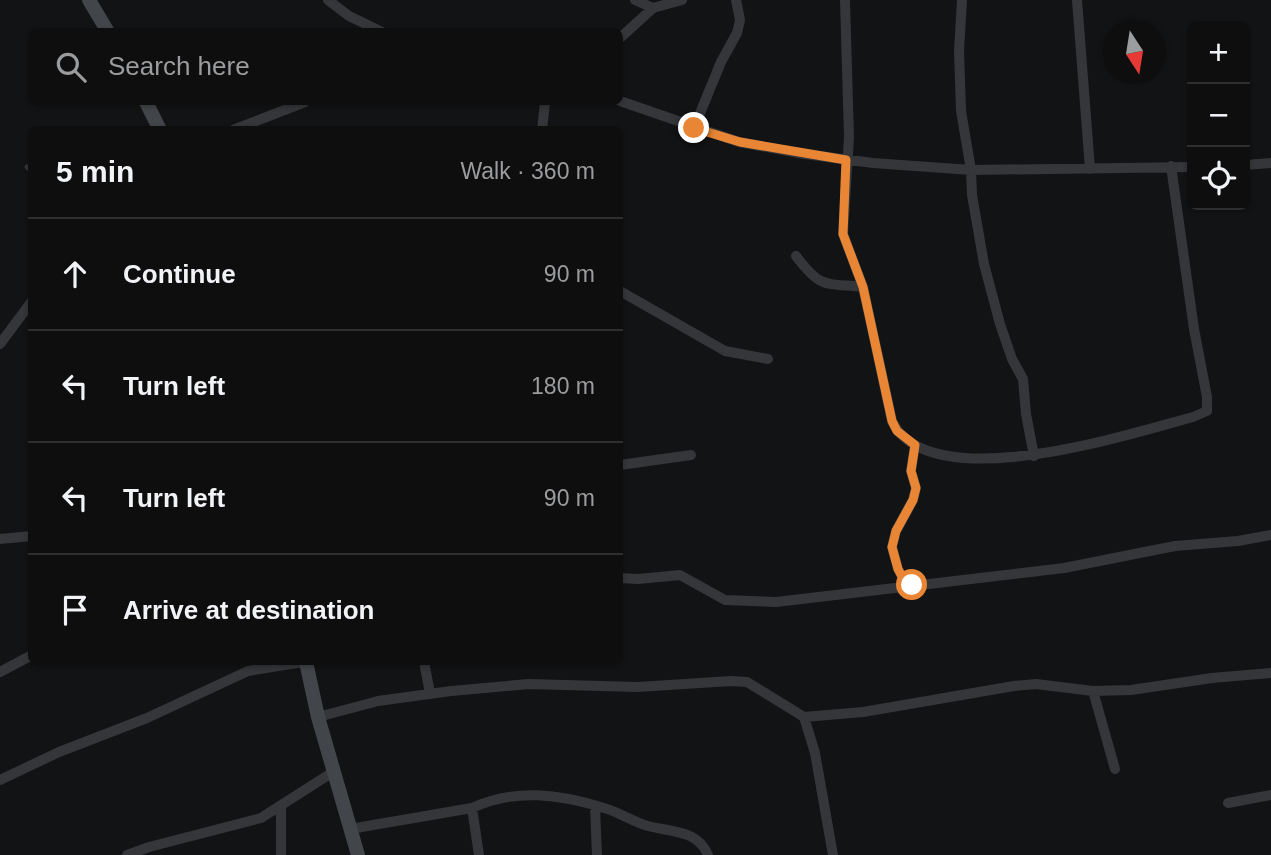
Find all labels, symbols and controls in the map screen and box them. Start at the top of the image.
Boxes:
north arrow [1103,21,1166,84]
map controls [1187,21,1250,210]
button: + [1187,21,1250,84]
search box [28,28,623,105]
icon: search [52,48,90,86]
text: Search here [108,51,250,81]
button: − [1187,84,1250,147]
route end [678,112,709,143]
button: locate [1187,147,1250,210]
text: 5 min [56,155,134,188]
text: Walk · 360 m [460,158,595,184]
icon: ahead [56,255,94,293]
text: Continue [123,259,236,289]
text: 90 m [544,261,595,287]
icon: left [56,367,94,405]
text: Turn left [123,371,225,401]
text: 180 m [531,373,595,399]
icon: left [56,479,94,517]
text: Turn left [123,483,225,513]
text: 90 m [544,485,595,511]
route start [896,569,927,600]
icon: arrive [56,591,94,629]
text: Arrive at destination [123,595,374,625]

